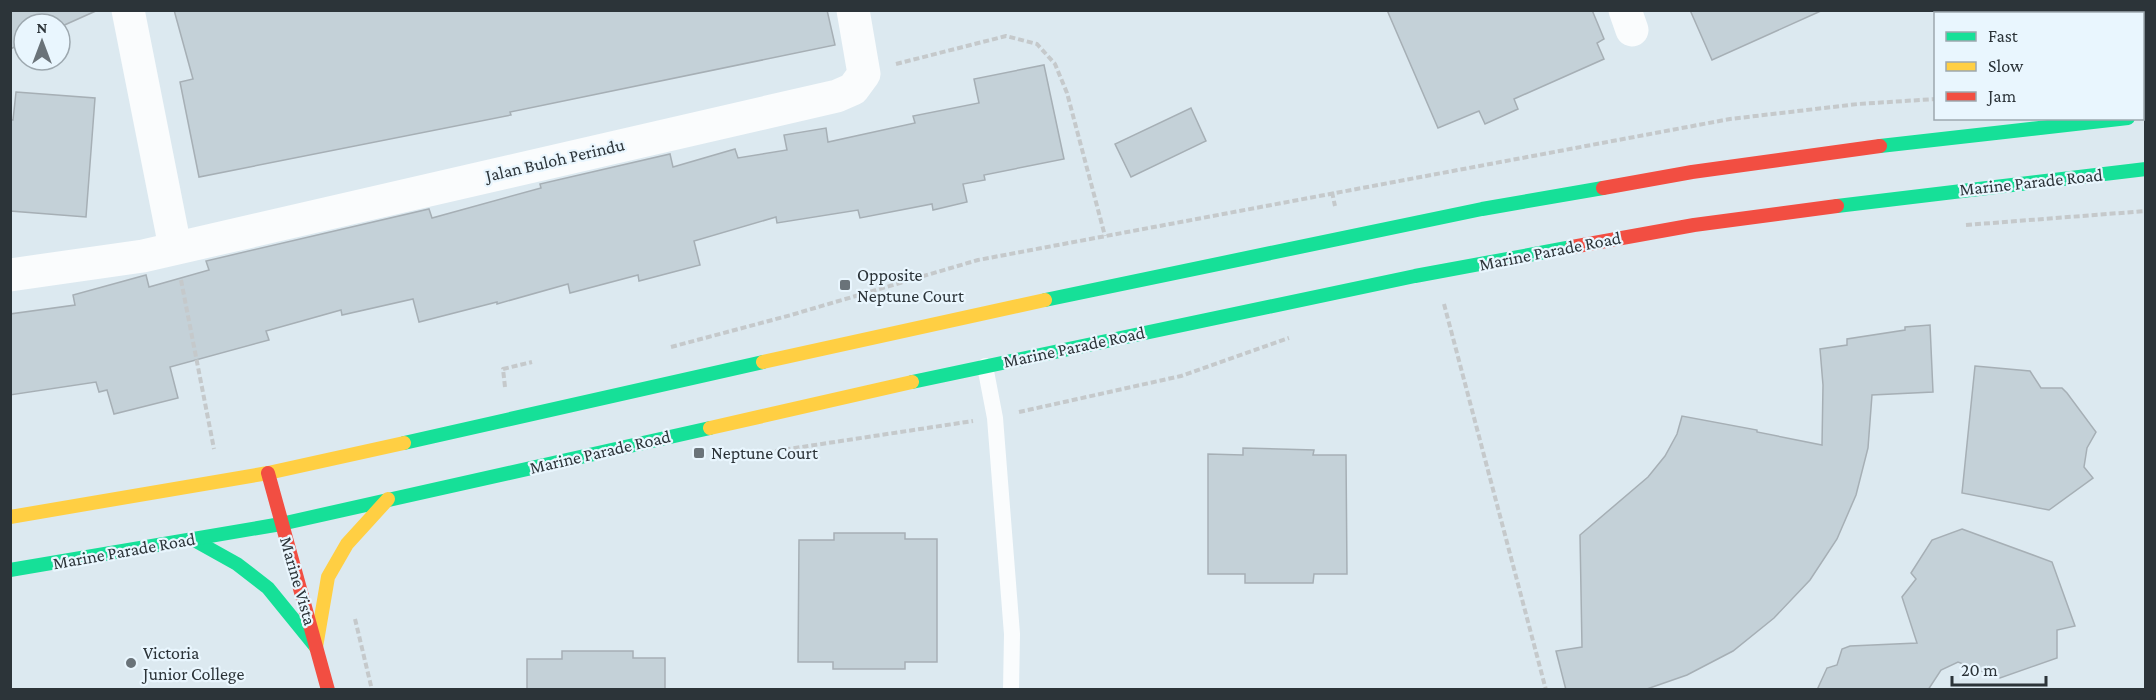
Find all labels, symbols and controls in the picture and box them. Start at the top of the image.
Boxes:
north arrow [12,12,72,72]
legend [1934,12,2144,120]
text: N [37,19,48,36]
text: Fast [1988,26,2019,46]
text: Slow [1988,56,2024,76]
text: Jam [1986,86,2017,106]
street label: Jalan Buloh Perindu [481,134,627,186]
street label: Marine Parade Road [1958,164,2104,199]
street label: Marine Parade Road [1477,227,1623,275]
place label: Opposite Neptune Court [857,265,965,306]
marker: Opposite Neptune Court [838,278,852,292]
street label: Marine Parade Road [1001,322,1147,372]
street label: Marine Parade Road [528,426,673,478]
place label: Neptune Court [711,443,819,463]
marker: Neptune Court [692,446,706,460]
street label: Marine Parade Road [51,529,197,573]
street label: Marine Vista [276,534,320,628]
place label: Victoria Junior College [141,643,244,684]
scale bar [1952,649,2046,687]
marker: Victoria Junior College [124,656,138,670]
text: 20 m [1961,660,1998,680]

